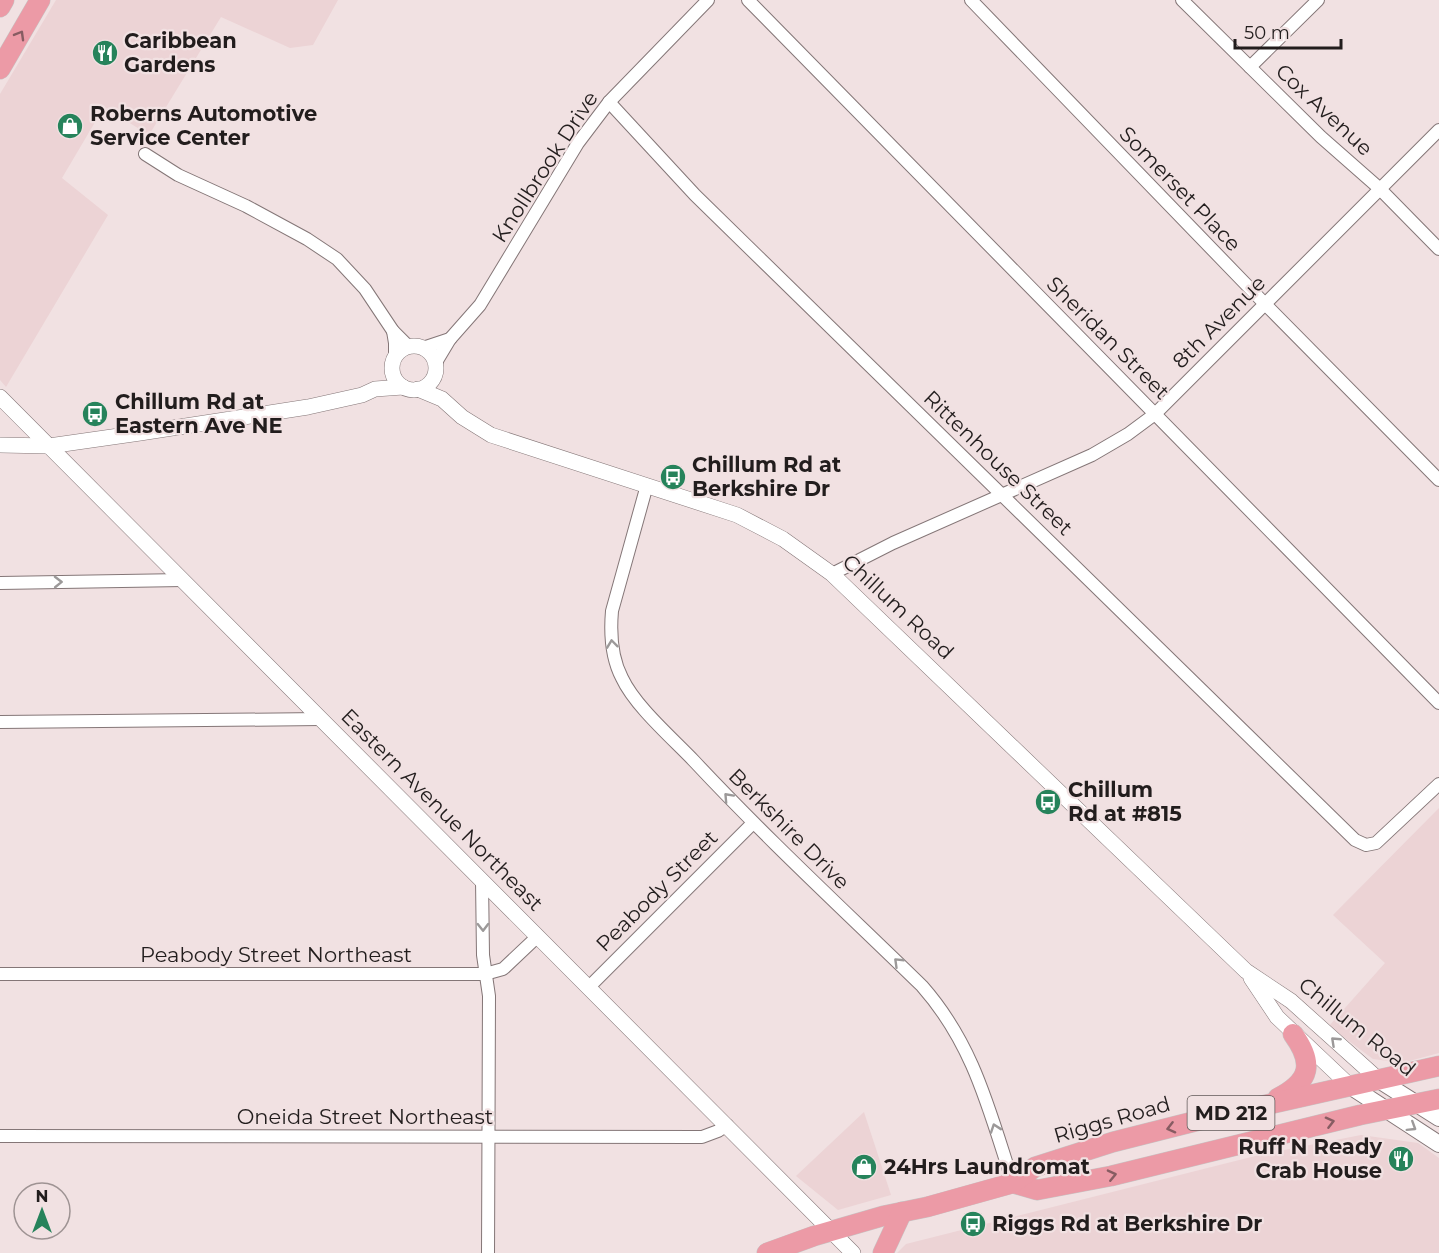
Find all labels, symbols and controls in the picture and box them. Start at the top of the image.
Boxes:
scale bar [1235,12,1342,50]
text: 50 m [1244,22,1290,44]
place label: Caribbean Gardens [124,28,237,77]
one-way arrow [13,31,24,41]
restaurant icon: Caribbean Gardens [90,38,120,68]
street label: Cox Avenue [1271,58,1378,161]
street label: Knollbrook Drive [486,86,603,247]
place label: Roberns Automotive Service Center [90,101,317,150]
shop icon: Roberns Automotive Service Center [55,111,85,141]
street label: Somerset Place [1114,121,1246,256]
street label: 8th Avenue [1167,270,1270,373]
street label: Sheridan Street [1042,271,1175,404]
street label: Rittenhouse Street [919,385,1078,540]
place label: Chillum Rd at Eastern Ave NE [115,389,283,438]
bus stop icon: Chillum Rd at Eastern Ave NE [80,399,110,429]
place label: Chillum Rd at Berkshire Dr [692,452,841,501]
bus stop icon: Chillum Rd at Berkshire Dr [658,462,688,492]
street label: Chillum Road [838,549,959,664]
one-way arrow [54,576,63,588]
one-way arrow [607,639,619,649]
street label: Eastern Avenue Northeast [336,703,549,916]
street label: Berkshire Drive [724,763,855,894]
place label: Chillum Rd at #815 [1068,777,1182,826]
bus stop icon: Chillum Rd at #815 [1033,787,1063,817]
one-way arrow [724,793,735,803]
street label: Peabody Street [591,825,723,957]
one-way arrow [476,923,489,932]
street label: Peabody Street Northeast [140,942,412,967]
one-way arrow [894,958,904,969]
street label: Chillum Road [1294,972,1421,1081]
one-way arrow [1332,1037,1342,1048]
street label: Riggs Road [1051,1091,1173,1148]
road number: MD 212 [1188,1096,1274,1130]
street label: Oneida Street Northeast [237,1104,493,1129]
one-way arrow [1325,1116,1335,1129]
one-way arrow [1166,1120,1176,1133]
one-way arrow [1406,1120,1416,1132]
one-way arrow [989,1123,1002,1133]
place label: Ruff N Ready Crab House [1238,1134,1382,1183]
restaurant icon: Ruff N Ready Crab House [1386,1144,1416,1174]
shop icon: 24Hrs Laundromat [849,1152,879,1182]
place label: 24Hrs Laundromat [884,1154,1090,1179]
one-way arrow [1106,1170,1116,1183]
north arrow [12,1181,72,1241]
text: N [36,1187,48,1206]
bus stop icon: Riggs Rd at Berkshire Dr [958,1209,988,1239]
place label: Riggs Rd at Berkshire Dr [992,1211,1262,1236]

